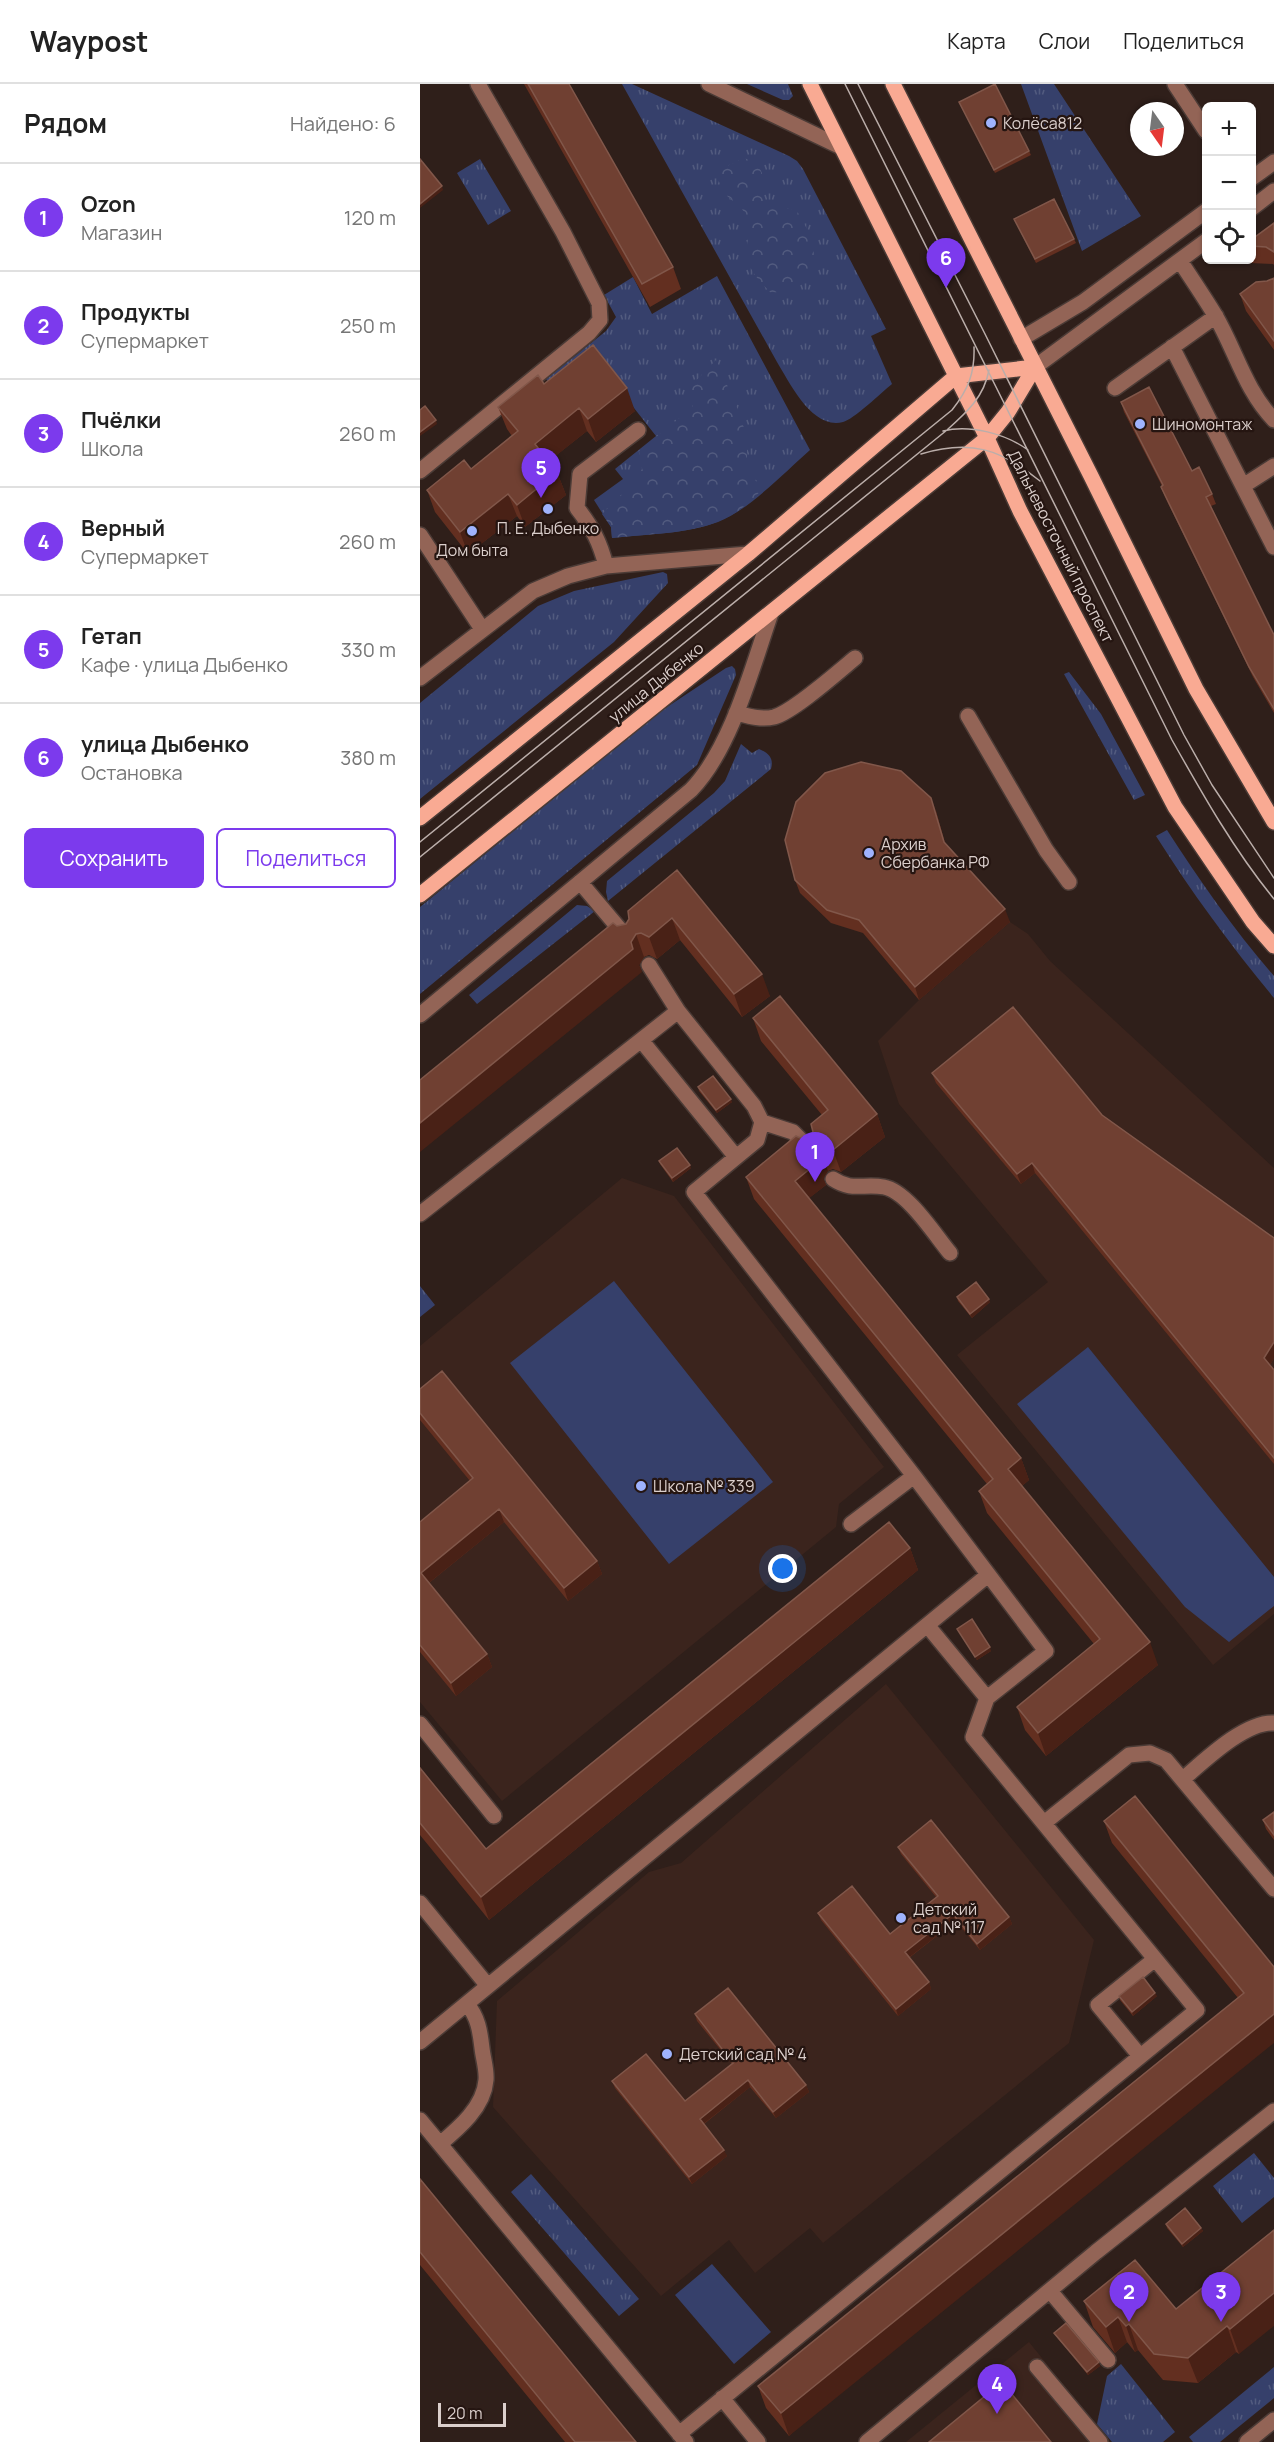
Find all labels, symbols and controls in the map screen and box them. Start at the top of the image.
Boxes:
text: Waypost [30,22,149,60]
text: Карта [947,27,1006,55]
text: Слои [1039,27,1090,55]
text: Поделиться [1123,27,1244,55]
north arrow [1130,102,1184,156]
map controls [1202,102,1256,264]
button: + [1202,102,1256,156]
text: Рядом [24,105,107,141]
text: Найдено: 6 [290,110,396,137]
place label: Колёса812 [1003,112,1082,134]
marker: Колёса812 [984,116,998,130]
button: − [1202,156,1256,210]
text: Ozon [81,189,136,219]
text: 1 [39,204,48,231]
text: 120 m [344,204,396,231]
button: locate [1202,210,1256,264]
text: Магазин [81,219,162,246]
pin: 6 [926,238,966,288]
text: Продукты [81,297,190,327]
text: 2 [38,312,49,339]
text: 250 m [340,312,396,339]
text: Супермаркет [81,327,209,354]
text: Пчёлки [81,405,161,435]
place label: Шиномонтаж [1152,413,1253,435]
marker: Шиномонтаж [1133,417,1147,431]
text: 3 [38,420,49,447]
text: 260 m [339,420,396,447]
text: Школа [81,435,143,462]
street label: Дальневосточный проспект [1003,446,1119,646]
pin: 5 [522,448,560,498]
marker: П. Е. Дыбенко [541,502,555,516]
text: Верный [81,513,165,543]
place label: П. Е. Дыбенко [497,517,599,539]
marker: Дом быта [465,524,479,538]
text: 4 [37,528,50,555]
text: 260 m [339,528,396,555]
place label: Дом быта [436,539,508,561]
text: Супермаркет [81,543,209,570]
text: Гетап [81,621,142,651]
text: 5 [38,636,49,663]
text: 330 m [341,636,396,663]
street label: улица Дыбенко [604,637,708,727]
text: Кафе · улица Дыбенко [81,651,288,678]
text: улица Дыбенко [81,729,249,759]
text: 6 [37,744,50,771]
text: 380 m [340,744,396,771]
text: Остановка [81,759,183,786]
button: Сохранить [24,828,204,888]
button: Поделиться [216,828,396,888]
place label: Архив Сбербанка РФ [881,833,989,873]
marker: Архив Сбербанка РФ [862,846,876,860]
pin: 1 [796,1132,834,1182]
place label: Школа № 339 [653,1475,755,1497]
marker: Школа № 339 [634,1479,648,1493]
your location [768,1554,797,1583]
place label: Детский сад № 117 [913,1898,985,1938]
marker: Детский сад № 117 [894,1911,908,1925]
place label: Детский сад № 4 [679,2043,807,2065]
marker: Детский сад № 4 [660,2047,674,2061]
pin: 2 [1110,2272,1148,2322]
pin: 3 [1202,2272,1240,2322]
pin: 4 [978,2364,1016,2414]
scale bar [438,2400,506,2428]
text: 20 m [447,2402,483,2424]

